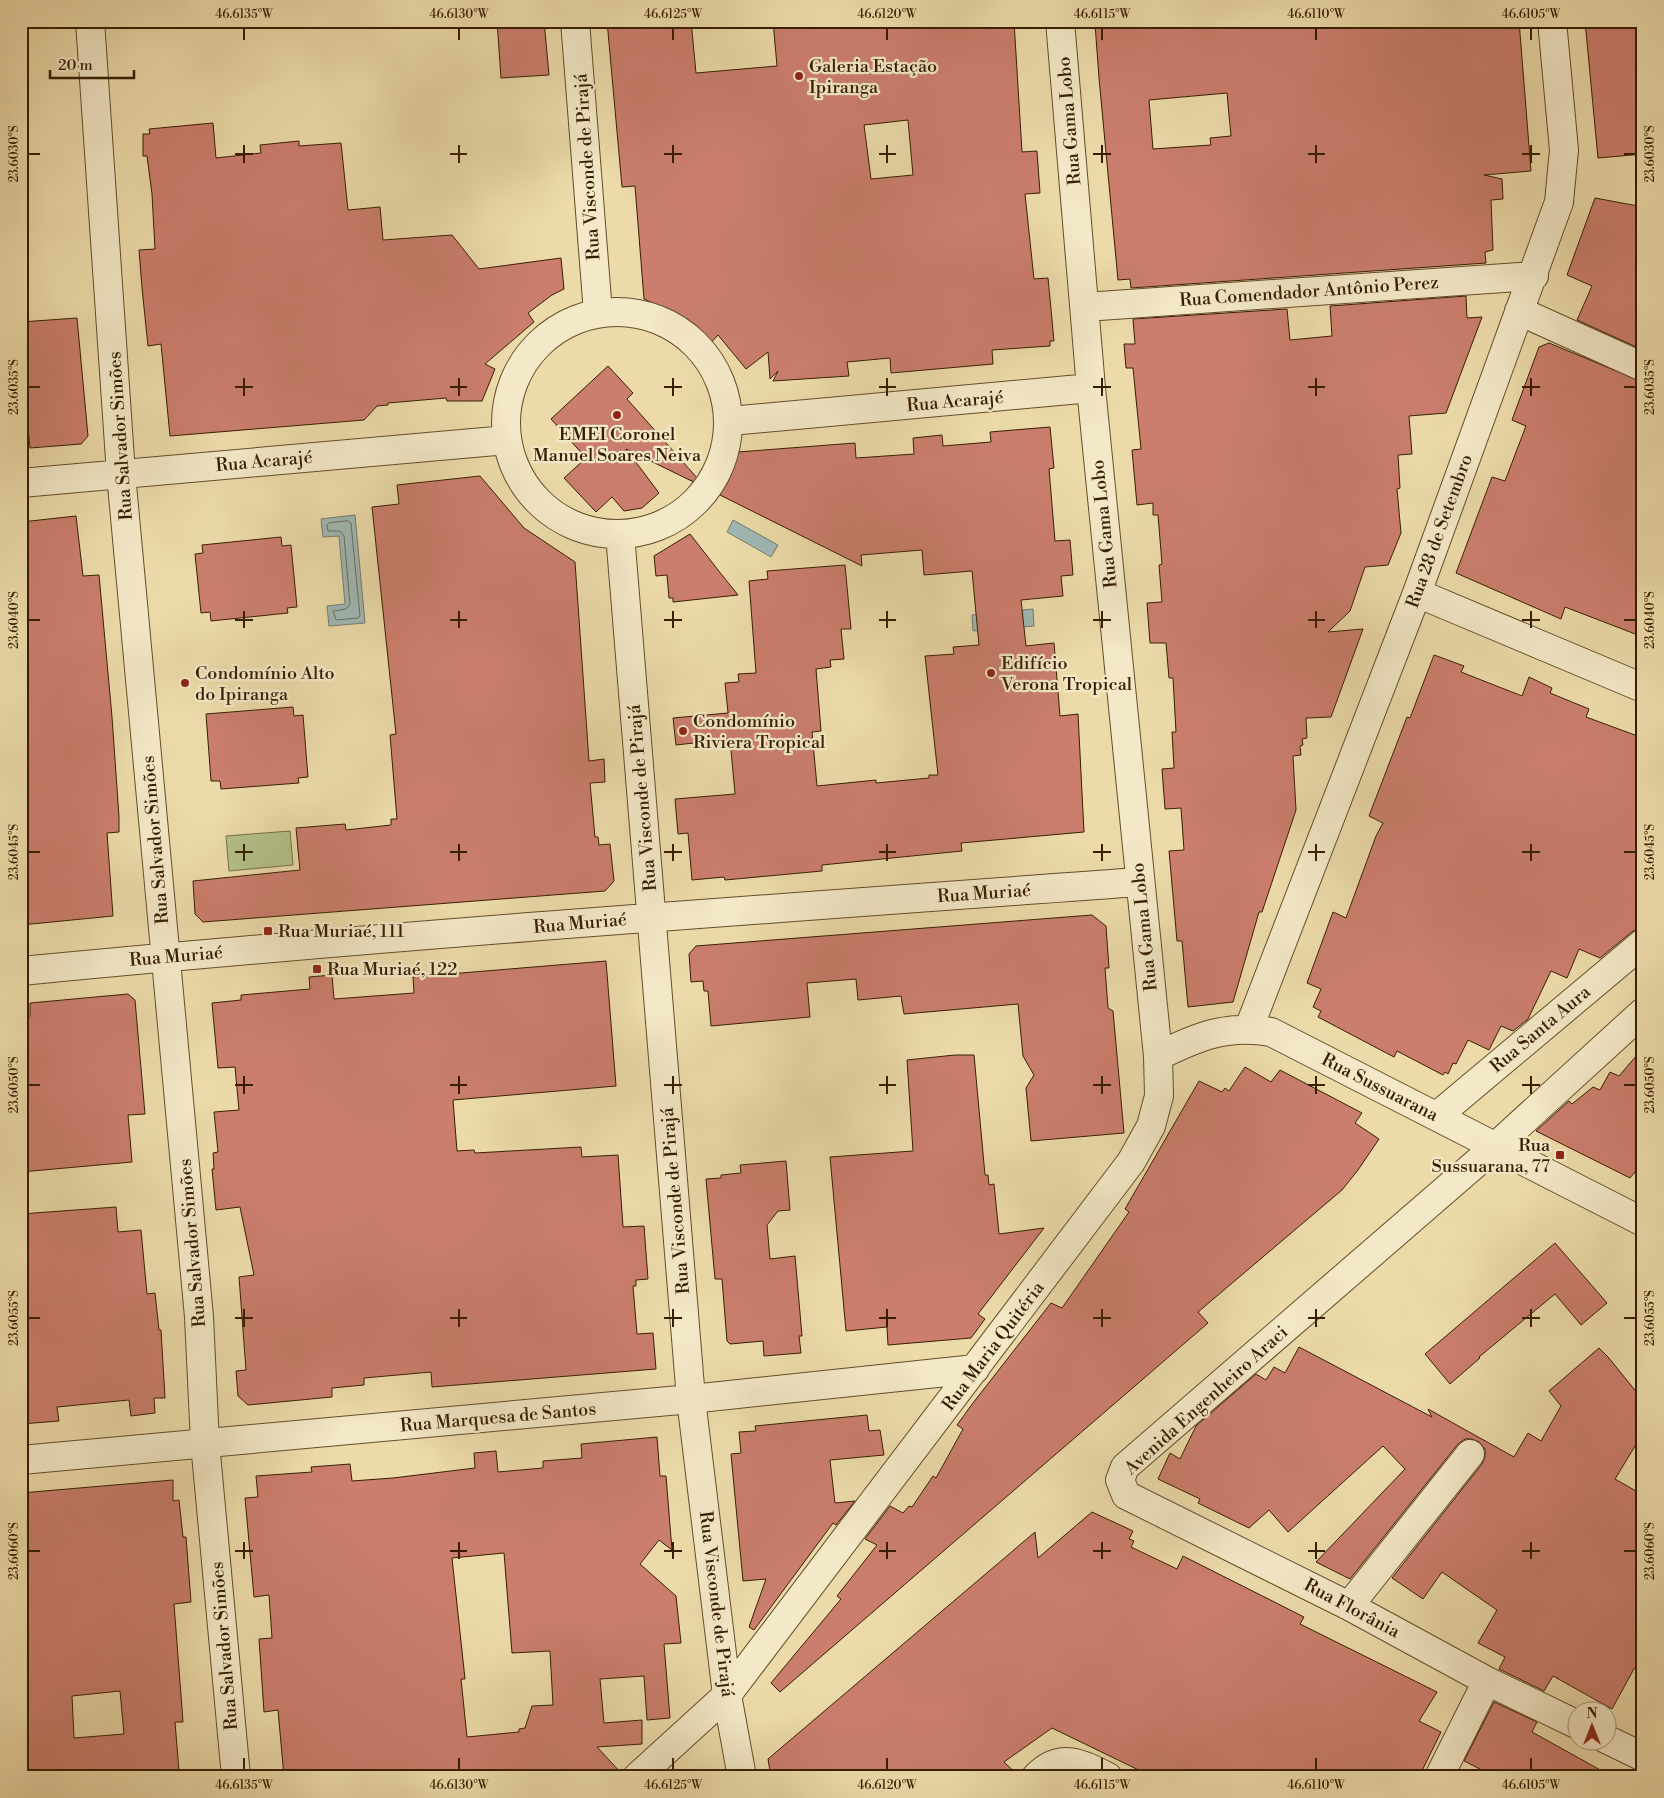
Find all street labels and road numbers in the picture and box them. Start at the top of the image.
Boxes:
street label: Rua Gama Lobo [1052,56,1087,186]
street label: Rua Visconde de Pirajá [569,72,605,261]
street label: Rua Comendador Antônio Perez [1178,271,1440,312]
street label: Rua Salvador Simões [103,351,138,521]
street label: Rua Acarajé [906,386,1004,417]
street label: Rua Acarajé [215,446,313,477]
street label: Rua 28 de Setembro [1401,451,1478,611]
street label: Rua Gama Lobo [1086,459,1123,589]
street label: Rua Visconde de Pirajá [623,703,662,892]
street label: Rua Salvador Simões [137,754,174,925]
street label: Rua Gama Lobo [1126,862,1163,992]
street label: Rua Muriaé [936,879,1032,908]
street label: Rua Muriaé [532,908,628,939]
street label: Rua Muriaé [128,941,224,972]
street label: Rua Santa Aura [1485,980,1596,1078]
street label: Rua Sussuarana [1318,1048,1443,1127]
street label: Rua Visconde de Pirajá [656,1106,695,1295]
street label: Rua Salvador Simões [174,1157,211,1328]
street label: Rua Maria Quitéria [937,1276,1050,1416]
street label: Avenida Engenheiro Araci [1119,1321,1293,1481]
street label: Rua Marquesa de Santos [399,1397,597,1438]
street label: Rua Visconde de Pirajá [694,1510,739,1699]
street label: Rua Salvador Simões [206,1560,243,1731]
street label: Rua Florânia [1300,1574,1404,1644]

